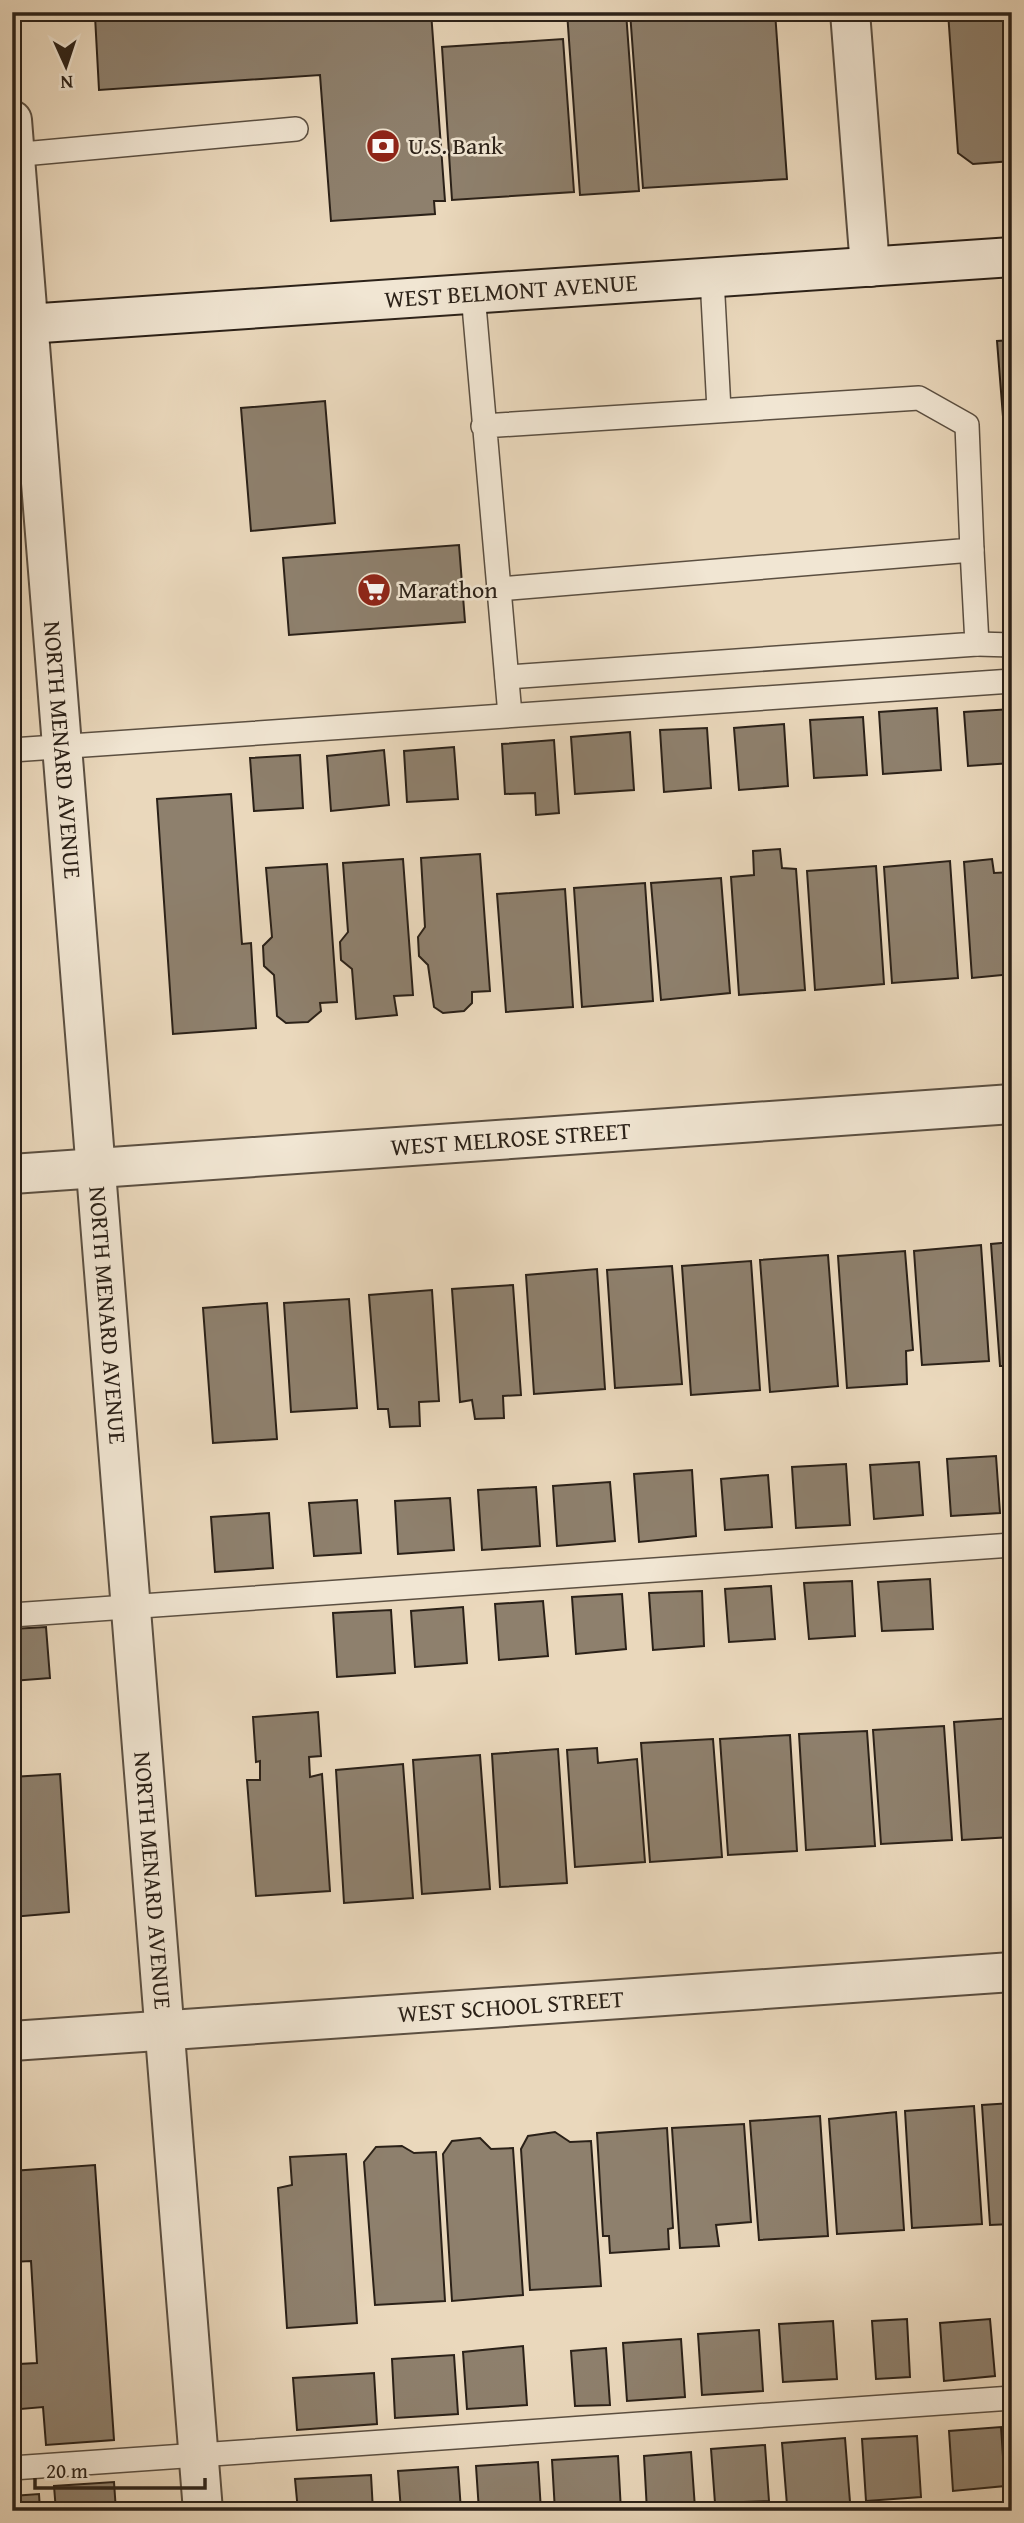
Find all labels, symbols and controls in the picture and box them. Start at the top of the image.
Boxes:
north arrow [32,32,102,102]
text: N [60,69,74,97]
bank icon: U.S. Bank [364,127,402,165]
place label: U.S. Bank [408,128,504,163]
street label: WEST BELMONT AVENUE [383,265,638,317]
supermarket icon: Marathon [355,571,393,609]
place label: Marathon [398,572,498,607]
street label: NORTH MENARD AVENUE [35,620,91,880]
street label: WEST MELROSE STREET [389,1113,632,1164]
street label: NORTH MENARD AVENUE [80,1185,136,1445]
street label: NORTH MENARD AVENUE [125,1750,181,2010]
street label: WEST SCHOOL STREET [397,1981,625,2031]
scale bar [35,2446,205,2490]
text: 20 m [46,2455,88,2486]

